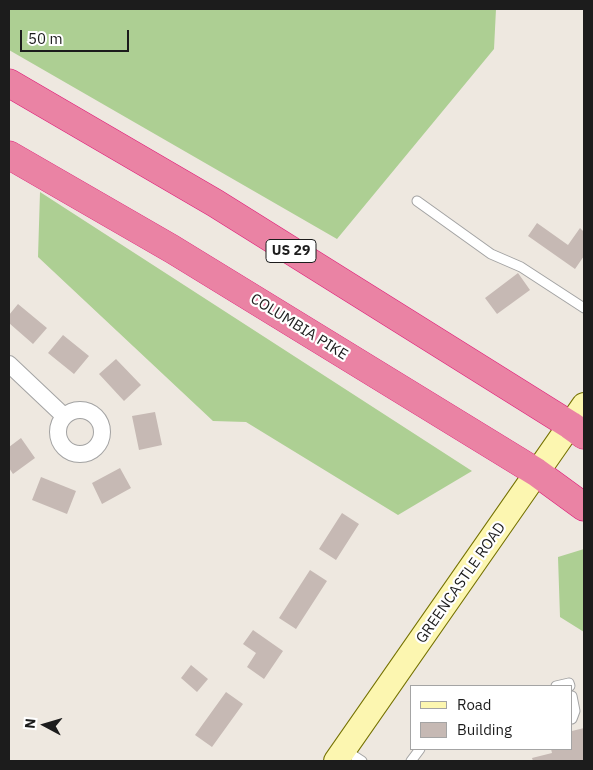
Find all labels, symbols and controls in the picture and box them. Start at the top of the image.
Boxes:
scale bar [22,20,131,52]
text: 50 m [28,29,63,48]
road number: US 29 [266,240,316,262]
street label: COLUMBIA PIKE [247,290,351,364]
street label: GREENCASTLE ROAD [412,519,510,647]
legend [410,685,573,750]
text: Road [457,695,492,714]
north arrow [20,700,70,750]
text: N [21,717,40,729]
text: Building [457,720,512,739]

